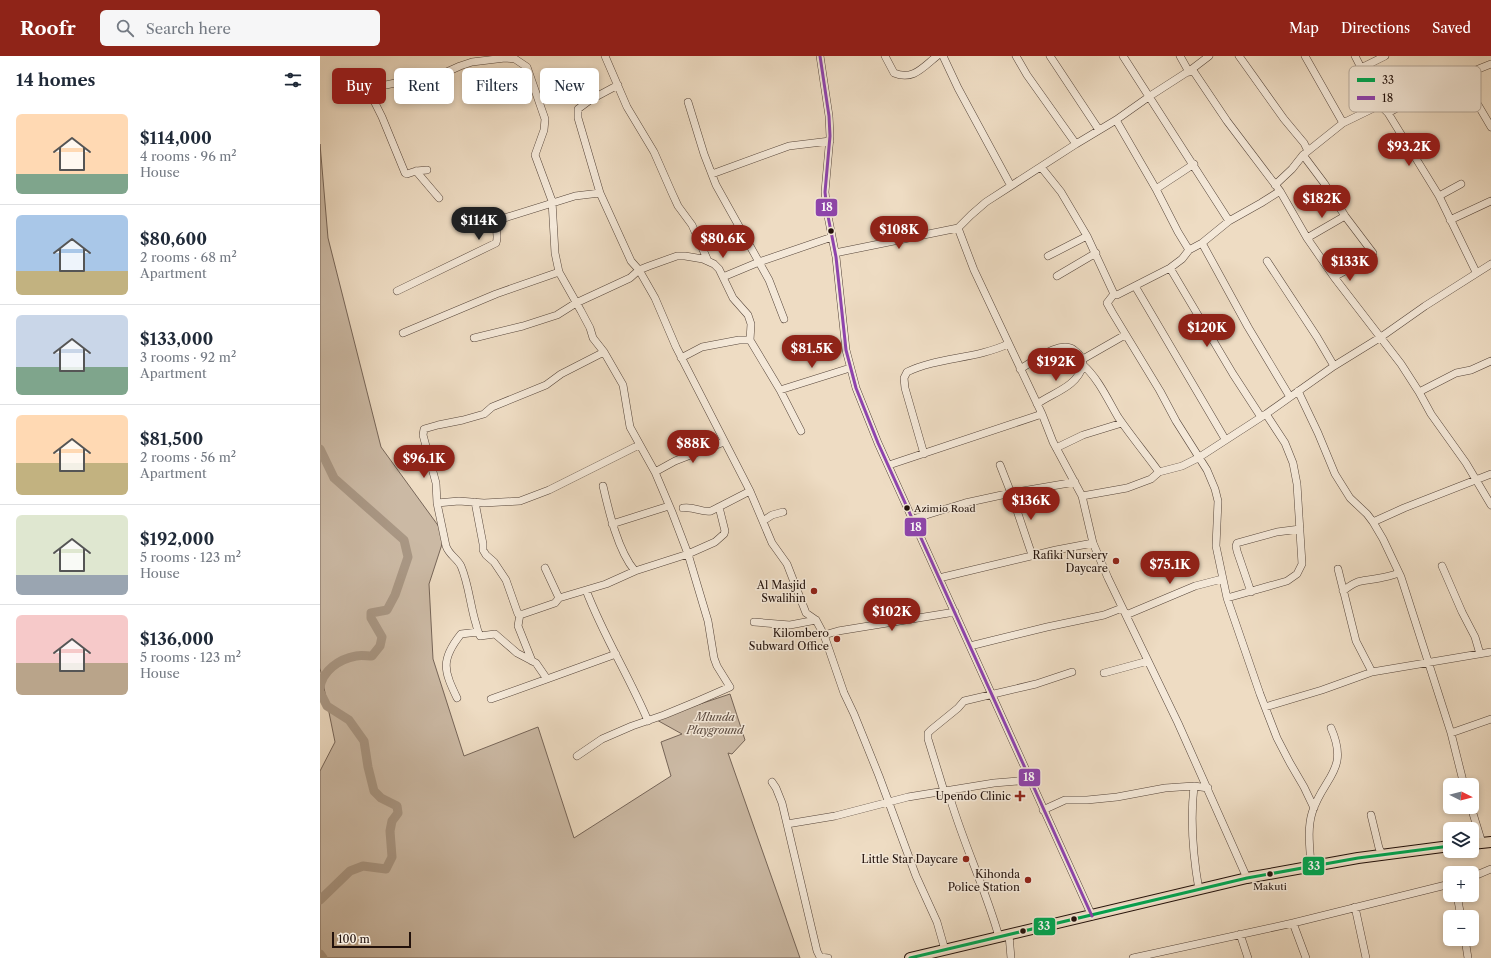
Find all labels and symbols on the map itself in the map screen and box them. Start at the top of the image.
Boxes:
legend [1349,66,1481,112]
text: 33 [1382,73,1394,87]
text: 18 [1382,91,1393,105]
pin: $93.2K [1376,133,1442,167]
pin: $182K [1294,185,1350,219]
line badge: 18 [815,198,838,217]
text: 18 [821,200,833,214]
pin: $114K [451,207,507,241]
pin: $108K [871,216,927,250]
pin: $80.6K [690,225,756,259]
unlabelled marker [826,226,836,236]
pin: $133K [1322,248,1378,282]
pin: $120K [1179,314,1235,348]
pin: $81.5K [779,335,845,369]
pin: $192K [1028,348,1084,382]
pin: $88K [669,430,717,464]
pin: $96.1K [391,445,457,479]
pin: $136K [1003,487,1059,521]
place label: Azimio Road [913,502,976,515]
marker: Azimio Road [902,503,912,513]
line badge: 18 [904,517,927,537]
text: 18 [910,520,922,534]
place label: Rafiki Nursery Daycare [1033,548,1109,575]
pin: $75.1K [1137,551,1203,585]
marker: Rafiki Nursery Daycare [1111,556,1121,566]
place label: Al Masjid Swalihin [756,578,806,605]
marker: Al Masjid Swalihin [809,586,819,596]
pin: $102K [864,598,920,632]
place label: Kilombero Subward Office [749,626,829,653]
marker: Kilombero Subward Office [832,634,842,644]
park label: Mlunda Playground [685,710,745,737]
line badge: 18 [1018,768,1041,787]
text: 18 [1023,770,1035,784]
north arrow [1443,778,1479,814]
place label: Upendo Clinic [935,789,1011,803]
marker: Upendo Clinic [1014,790,1026,802]
place label: Little Star Daycare [861,852,958,866]
marker: Little Star Daycare [961,854,971,864]
line badge: 33 [1302,856,1325,876]
text: 33 [1308,859,1320,873]
place label: Kihonda Police Station [948,867,1020,894]
marker: Makuti [1265,869,1275,879]
marker: Kihonda Police Station [1023,875,1033,885]
place label: Makuti [1253,880,1287,893]
unlabelled marker [1069,914,1079,924]
line badge: 33 [1033,917,1056,936]
text: 33 [1038,919,1050,933]
unlabelled marker [1018,926,1028,936]
scale bar [332,930,411,949]

